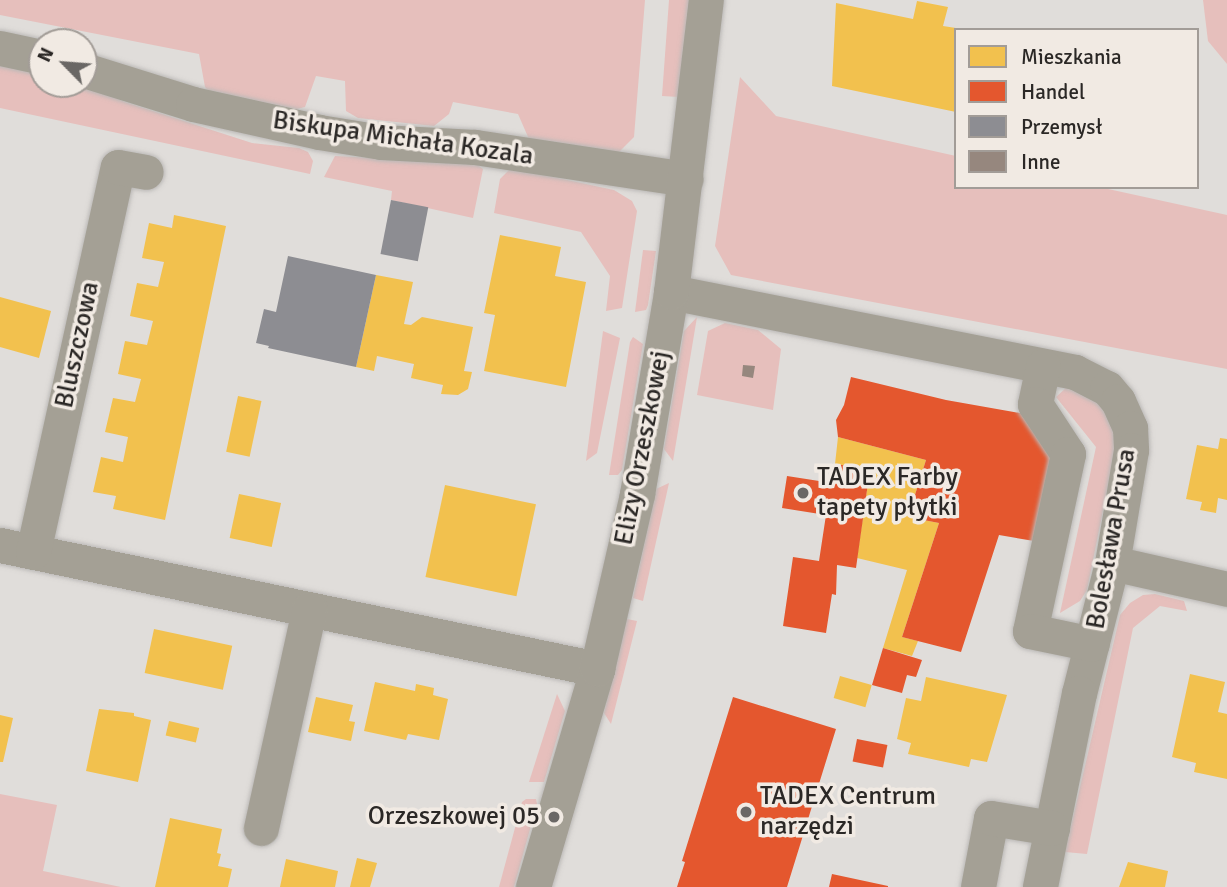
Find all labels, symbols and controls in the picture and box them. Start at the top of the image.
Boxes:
north arrow [28,28,98,98]
legend [954,28,1199,189]
text: N [32,44,59,66]
text: Mieszkania [1021,44,1122,70]
text: Handel [1021,79,1085,105]
street label: Biskupa Michała Kozala [271,105,535,173]
text: Przemysł [1021,114,1102,140]
text: Inne [1021,149,1061,175]
street label: Bluszczowa [49,279,107,411]
street label: Elizy Orzeszkowej [609,348,677,548]
street label: Bolesława Prusa [1081,446,1143,632]
place label: TADEX Farby tapety płytki [817,462,958,524]
marker: TADEX Farby tapety płytki [795,485,811,501]
place label: TADEX Centrum narzędzi [760,781,936,842]
place label: Orzeszkowej 05 [368,801,540,833]
marker: TADEX Centrum narzędzi [738,804,754,820]
marker: Orzeszkowej 05 [546,809,562,825]

